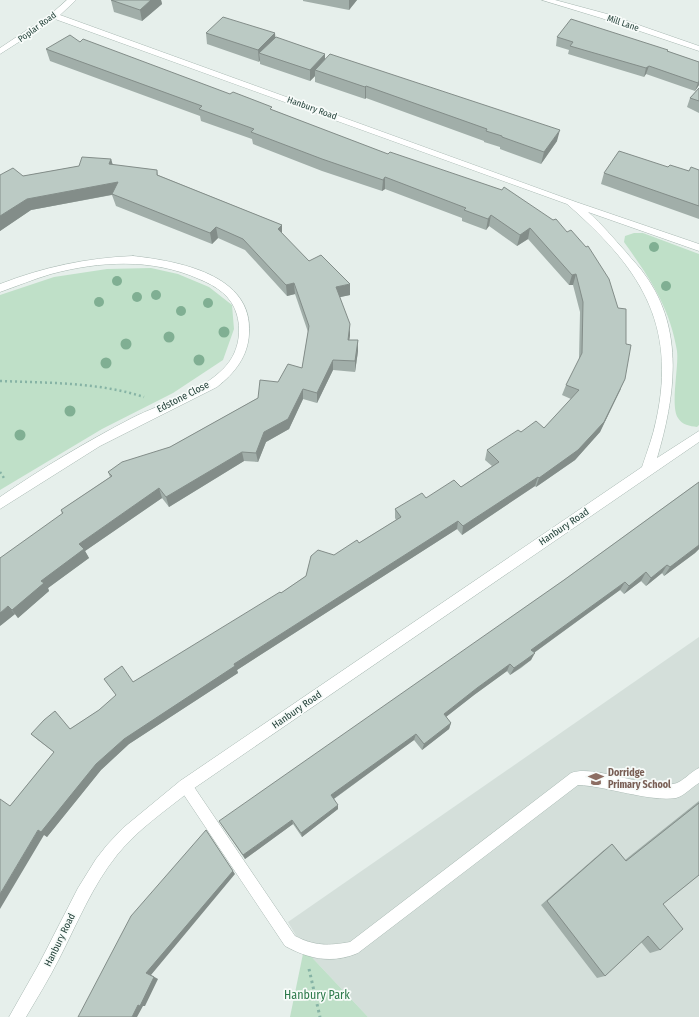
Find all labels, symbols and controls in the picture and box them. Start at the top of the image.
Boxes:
street label: Poplar Road [16,10,58,44]
street label: Mill Lane [606,13,641,33]
street label: Hanbury Road [286,94,338,122]
street label: Edstone Close [155,379,211,415]
street label: Hanbury Road [537,506,591,548]
street label: Hanbury Road [270,689,324,731]
place label: Dorridge Primary School [608,767,671,791]
school or university icon: Dorridge Primary School [587,770,605,788]
street label: Hanbury Road [42,911,78,969]
park label: Hanbury Park [284,988,350,1002]

